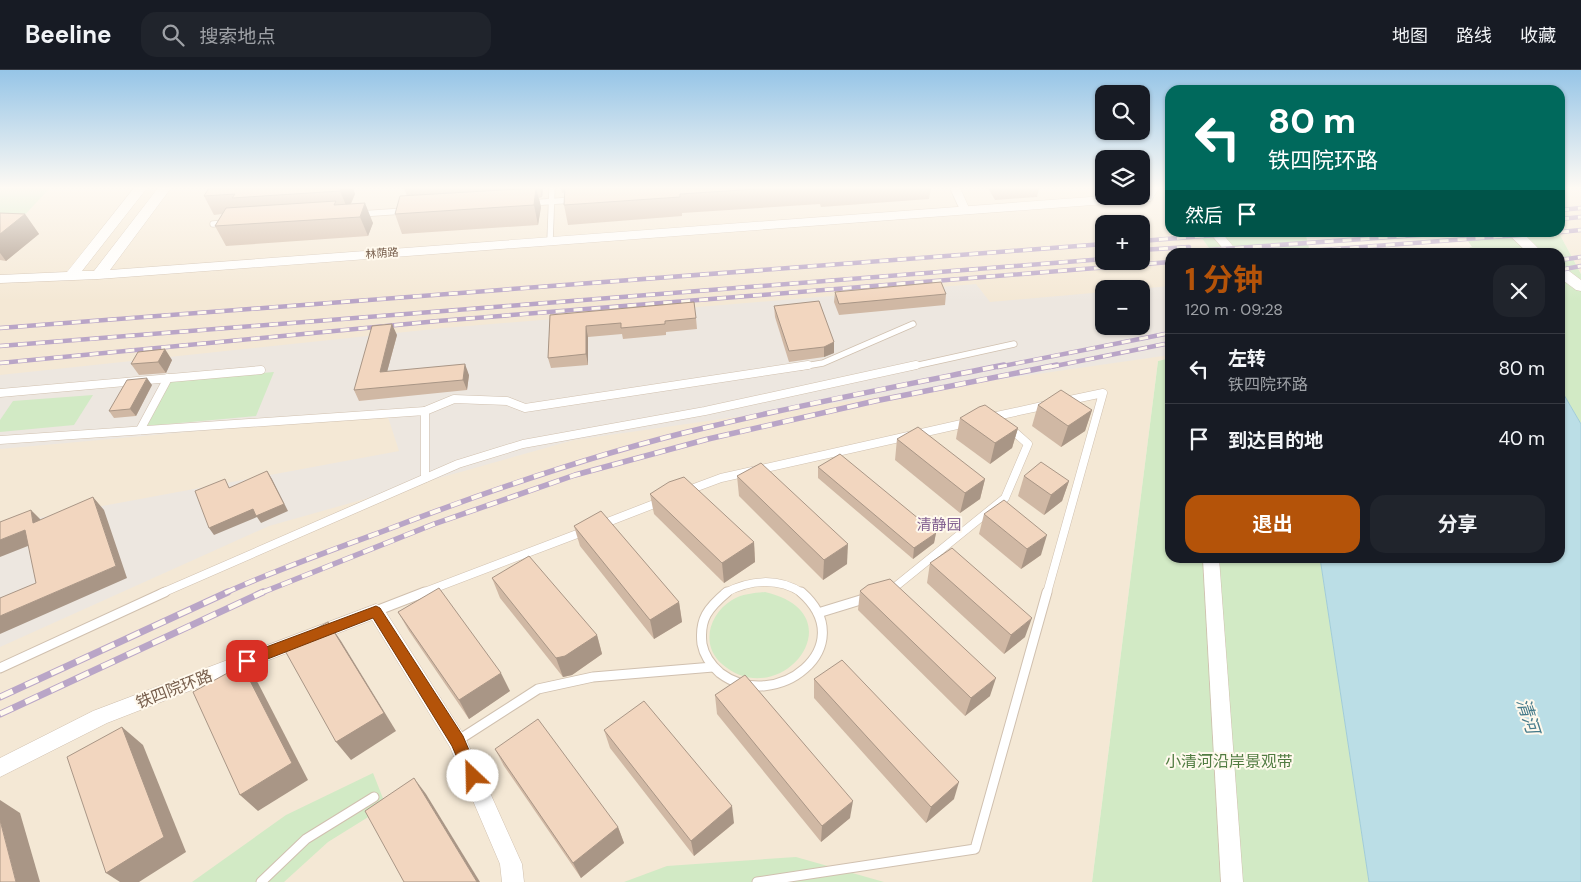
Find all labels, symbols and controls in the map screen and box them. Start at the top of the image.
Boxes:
search box [141,12,491,57]
text: Beeline [25,19,111,50]
icon: search [159,21,187,49]
text: 搜索地点 [199,24,275,49]
text: 地图 [1392,24,1428,48]
text: 路线 [1456,24,1492,48]
text: 收藏 [1520,24,1556,48]
map controls [1095,85,1150,335]
button: search [1095,85,1150,140]
text: 80 m [1268,98,1356,144]
icon: left [1185,105,1250,170]
text: 铁四院环路 [1268,146,1378,175]
button: layers [1095,150,1150,205]
icon: arrive [1233,200,1261,228]
text: 然后 [1185,203,1223,228]
button: + [1095,215,1150,270]
street label: 林荫路 [365,245,399,261]
text: 1 分钟 [1185,260,1263,299]
button: close [1493,265,1545,317]
button: − [1095,280,1150,335]
text: 120 m · 09:28 [1185,299,1283,320]
text: 左转 [1228,346,1266,371]
icon: left [1185,355,1213,383]
text: 80 m [1498,356,1545,381]
text: 铁四院环路 [1228,374,1308,395]
icon: arrive [1185,425,1213,453]
text: 40 m [1498,426,1545,451]
text: 到达目的地 [1228,428,1323,453]
button: 退出 [1185,495,1360,553]
button: 分享 [1370,495,1545,553]
district label: 清静园 [916,515,962,535]
pin [226,640,268,682]
icon: arrive [233,647,261,675]
street label: 铁四院环路 [133,665,215,713]
water label: 清河 [1511,695,1546,740]
position arrow [446,749,498,801]
park label: 小清河沿岸景观带 [1165,751,1293,772]

